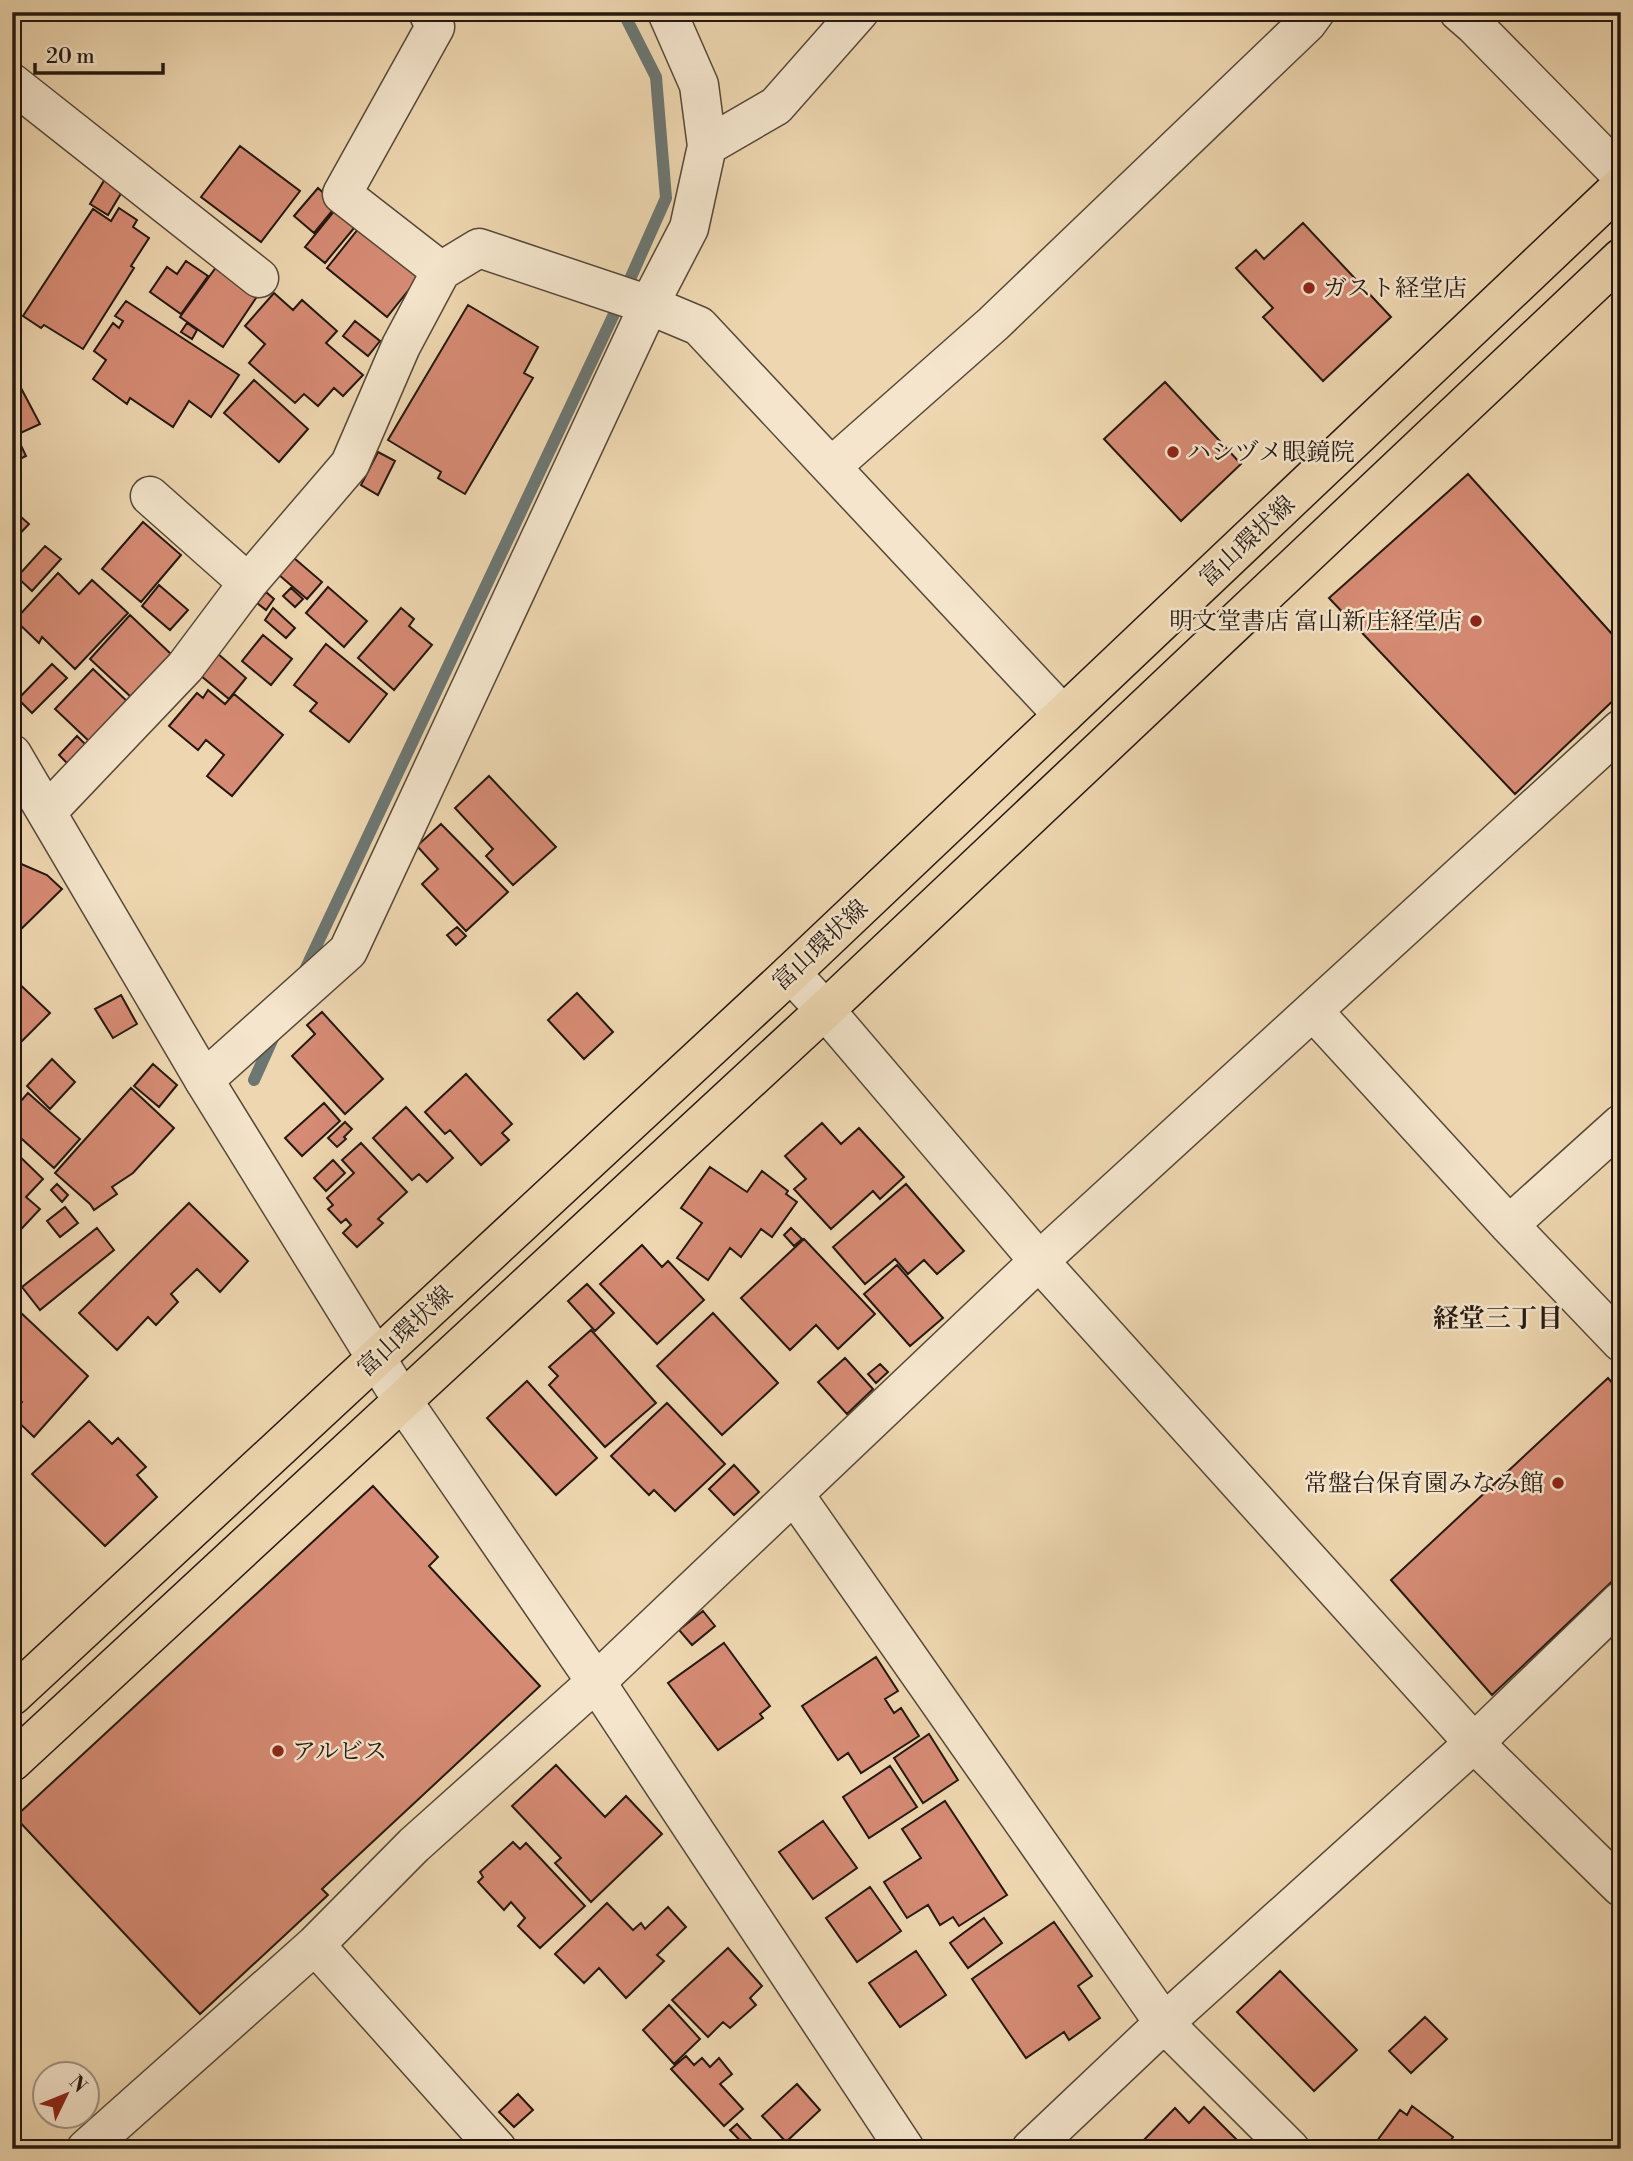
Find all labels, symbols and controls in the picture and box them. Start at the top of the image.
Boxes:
scale bar [35,32,163,76]
text: 20 m [46,44,95,70]
place label: ガスト経堂店 [1323,274,1467,304]
marker: ガスト経堂店 [1301,280,1317,296]
place label: ハシヅメ眼鏡院 [1187,438,1355,468]
marker: ハシヅメ眼鏡院 [1165,444,1181,460]
street label: 富山環状線 [1194,490,1302,594]
place label: 明文堂書店 富山新庄経堂店 [1169,607,1462,637]
marker: 明文堂書店 富山新庄経堂店 [1468,613,1484,629]
street label: 富山環状線 [767,894,875,998]
street label: 富山環状線 [352,1280,460,1384]
district label: 経堂三丁目 [1433,1303,1563,1335]
place label: 常盤台保育園みなみ館 [1304,1469,1544,1499]
marker: 常盤台保育園みなみ館 [1550,1475,1566,1491]
place label: アルビス [292,1737,387,1767]
marker: アルビス [270,1743,286,1759]
north arrow [32,2060,102,2130]
text: N [64,2070,92,2098]

